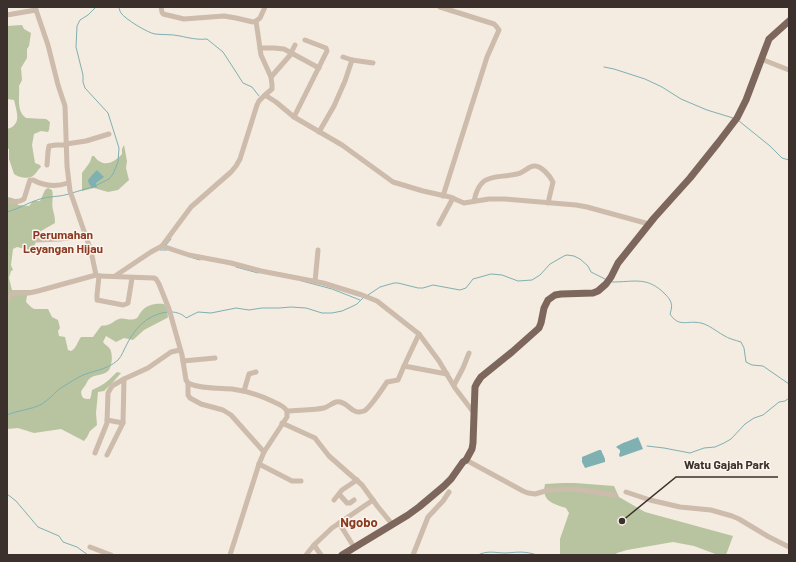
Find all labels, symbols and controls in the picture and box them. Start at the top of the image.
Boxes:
district label: Perumahan Leyangan Hijau [23,227,103,255]
callout: Watu Gajah Park [676,453,778,477]
text: Watu Gajah Park [684,457,771,471]
district label: Ngobo [340,514,378,530]

